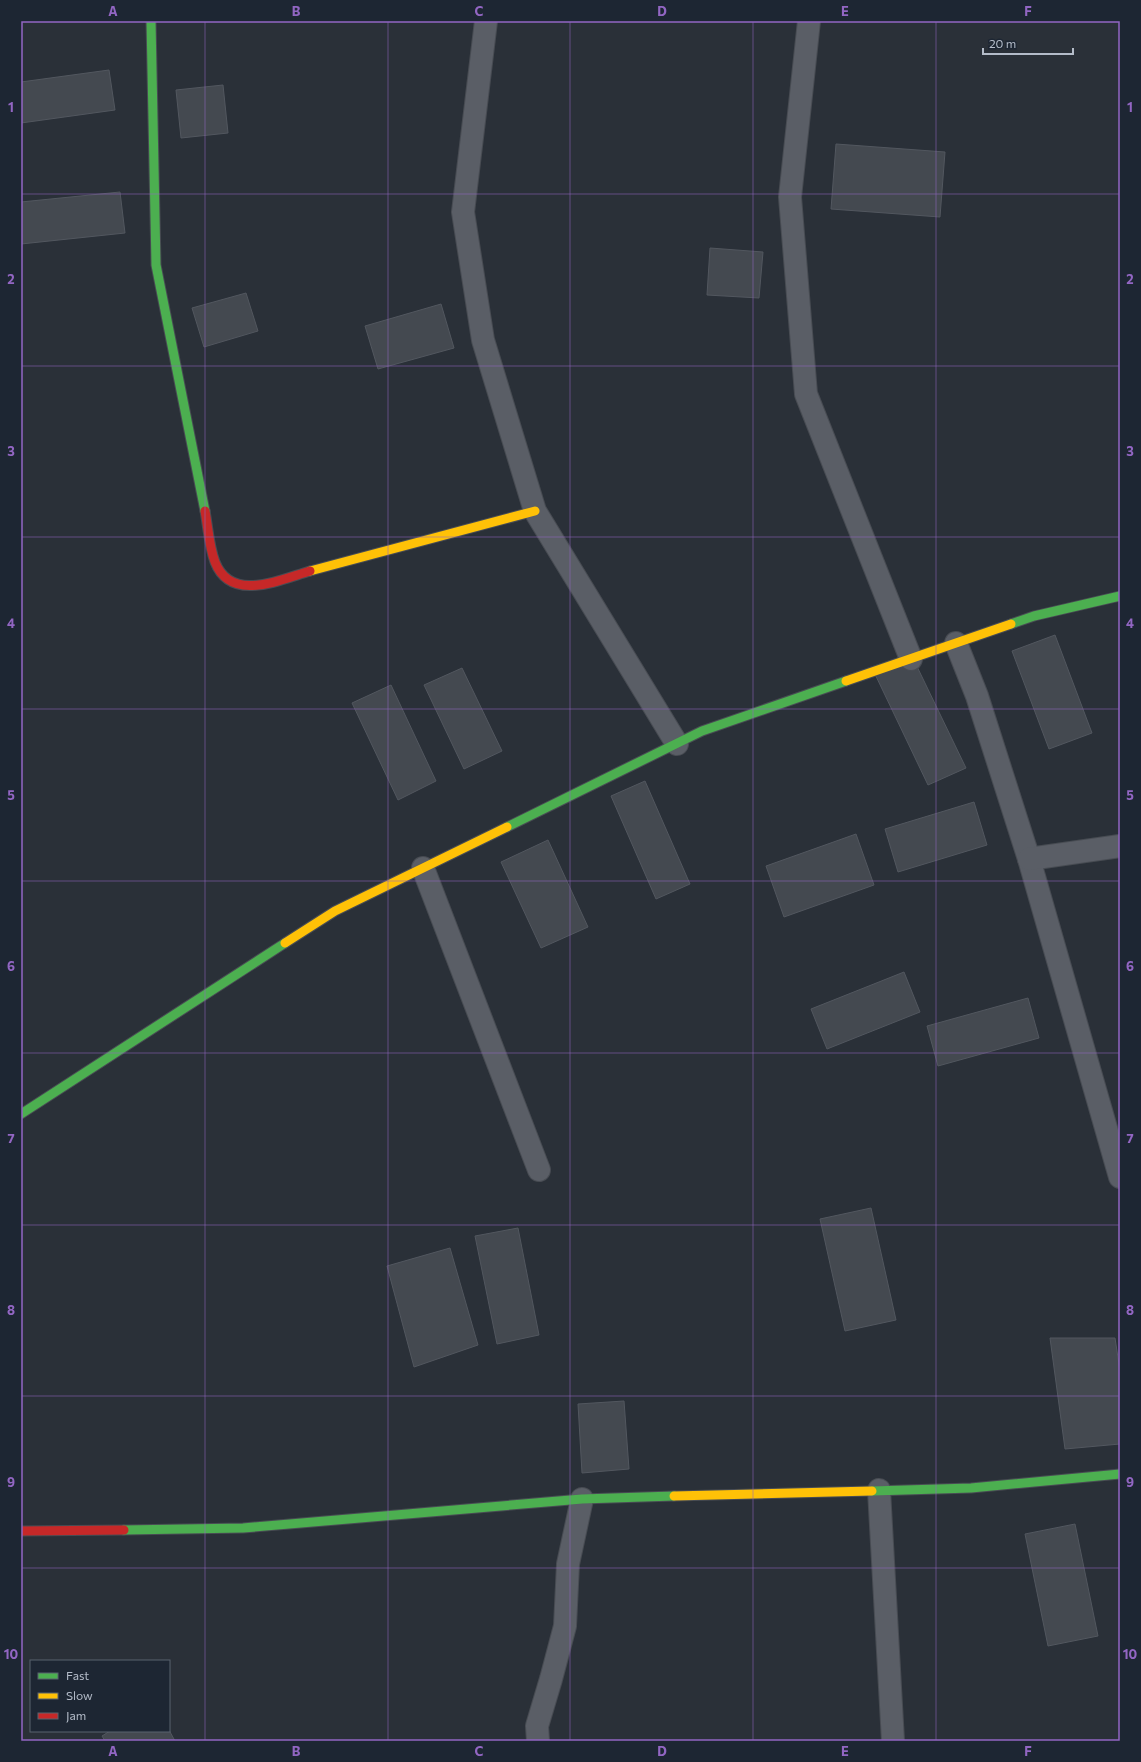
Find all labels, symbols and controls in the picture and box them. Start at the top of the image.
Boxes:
text: A [108,3,118,19]
text: B [292,3,301,19]
text: C [475,3,484,19]
text: D [657,3,667,19]
text: E [841,3,849,19]
text: F [1024,3,1032,19]
scale bar [983,30,1073,56]
text: 20 m [989,36,1016,50]
text: 1 [8,99,14,115]
text: 1 [1127,99,1133,115]
text: 2 [7,271,15,287]
text: 2 [1126,271,1134,287]
text: 3 [7,443,15,459]
text: 3 [1126,443,1134,459]
text: 4 [7,615,15,631]
text: 4 [1126,615,1134,631]
text: 5 [7,787,15,803]
text: 5 [1126,787,1134,803]
text: 6 [7,958,15,974]
text: 6 [1126,958,1134,974]
text: 7 [7,1130,15,1146]
text: 7 [1126,1130,1134,1146]
text: 8 [7,1302,15,1318]
text: 8 [1126,1302,1134,1318]
text: 9 [7,1474,15,1490]
text: 9 [1126,1474,1134,1490]
text: 10 [4,1646,19,1662]
text: 10 [1123,1646,1138,1662]
legend [30,1660,170,1732]
text: Fast [66,1668,89,1682]
text: Slow [66,1688,93,1702]
text: Jam [66,1708,86,1723]
text: A [108,1743,118,1759]
text: B [292,1743,301,1759]
text: C [475,1743,484,1759]
text: D [657,1743,667,1759]
text: E [841,1743,849,1759]
text: F [1024,1743,1032,1759]

